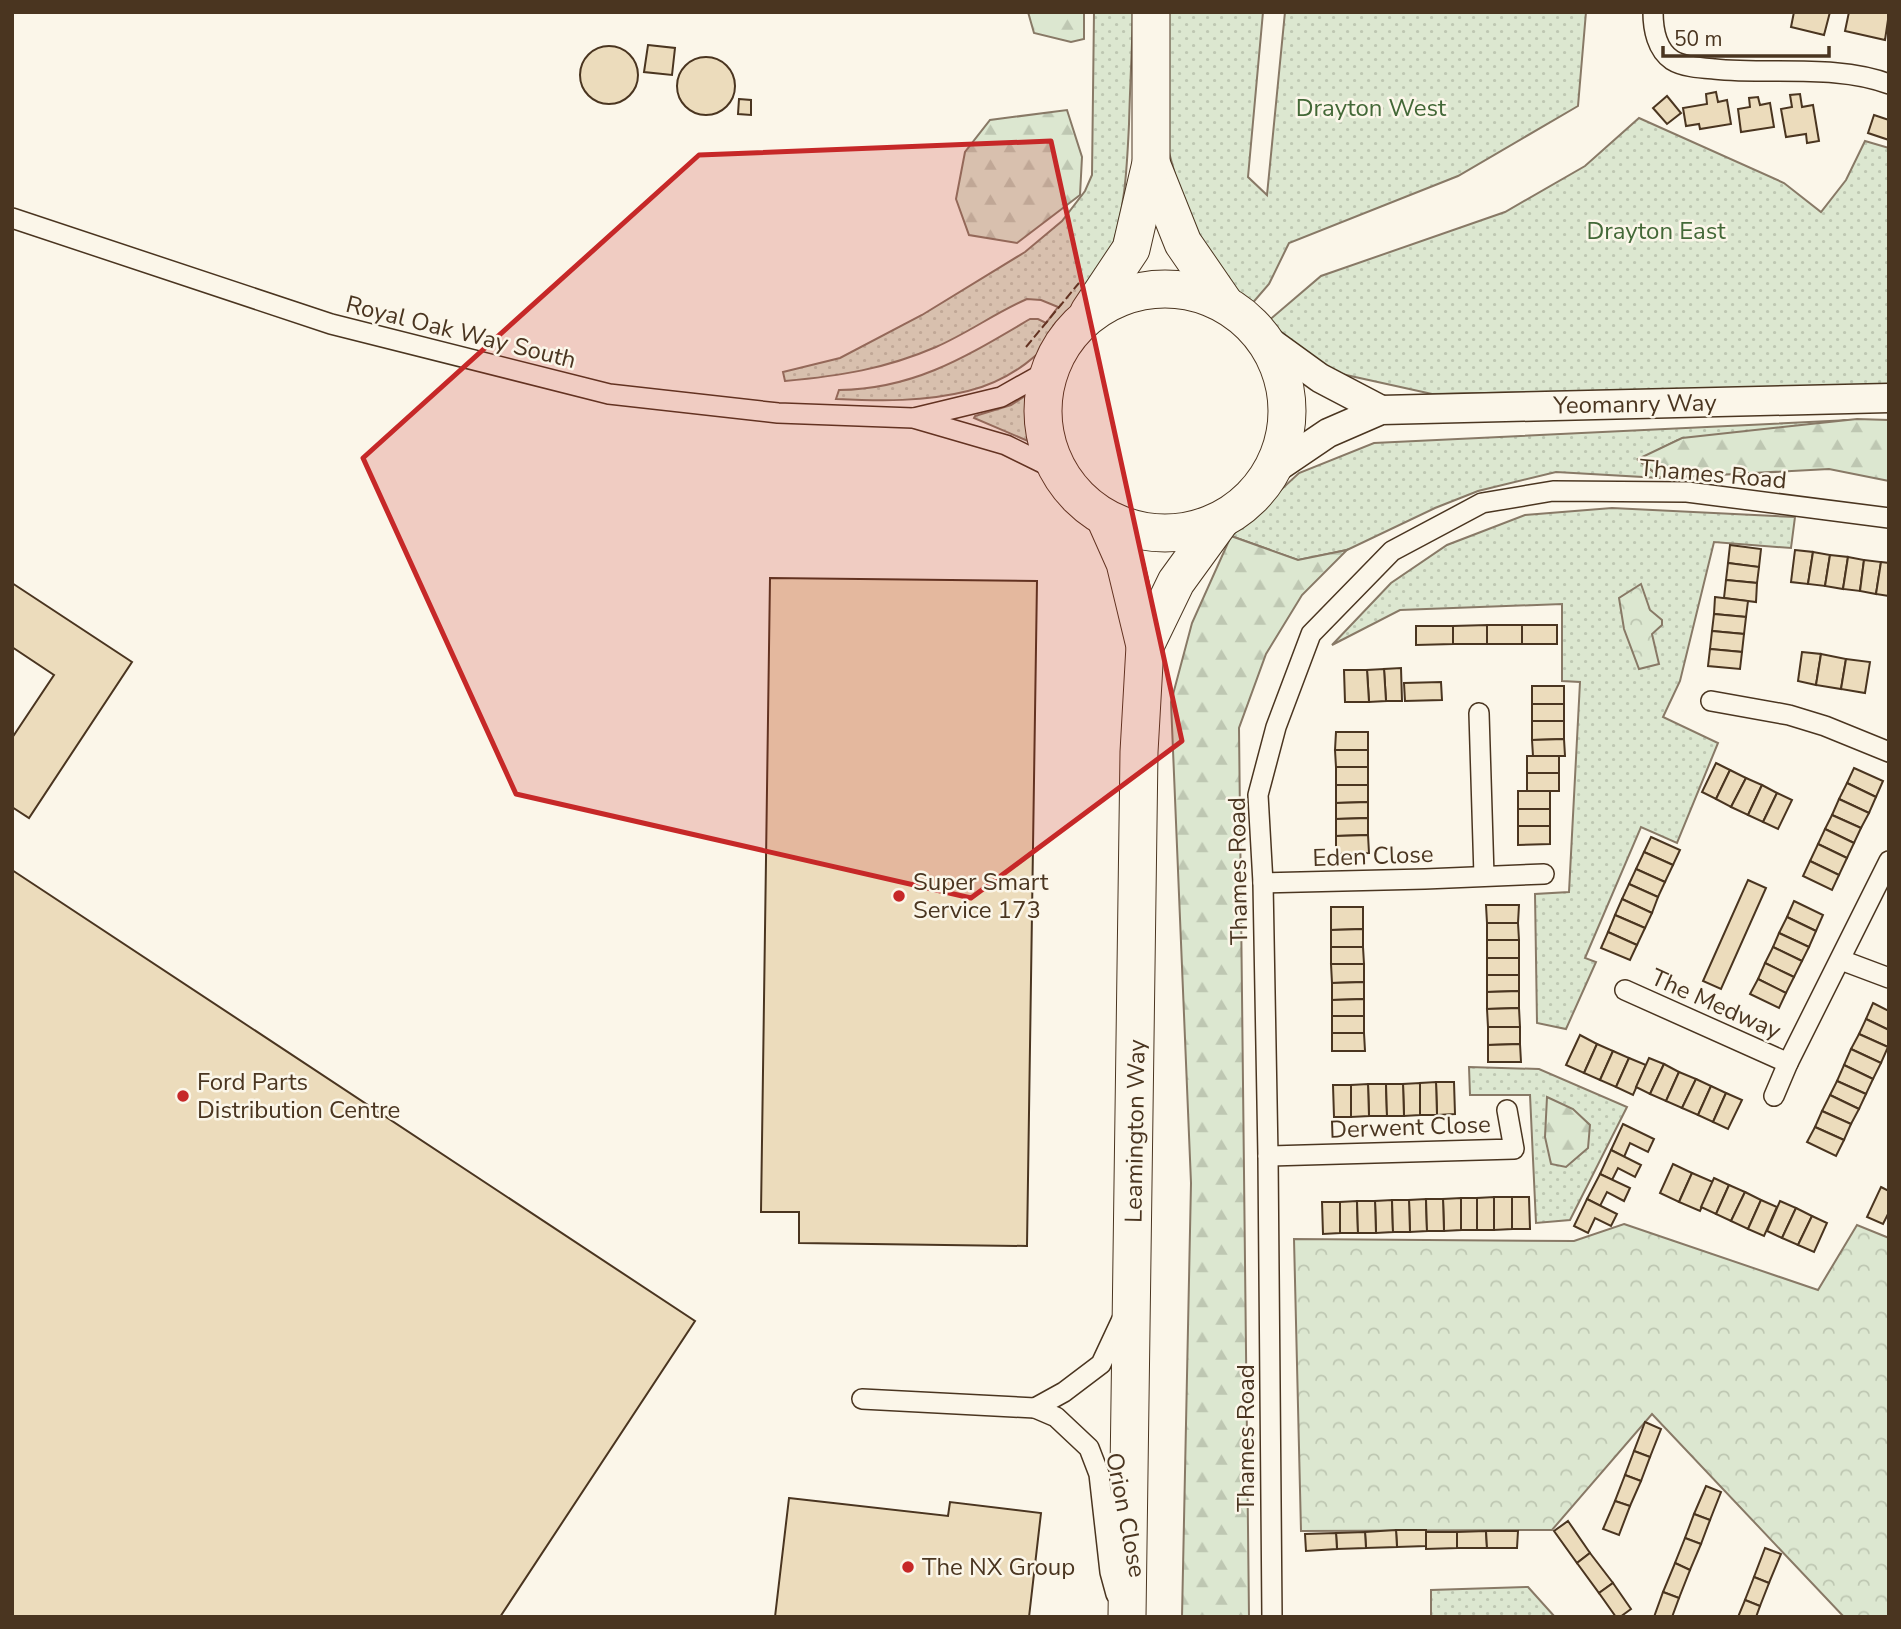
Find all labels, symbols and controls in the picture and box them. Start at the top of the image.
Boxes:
scale bar [1663,14,1829,58]
text: 50 m [1674,25,1723,53]
park label: Drayton West [1296,92,1447,124]
park label: Drayton East [1586,215,1726,247]
street label: Royal Oak Way South [343,288,579,376]
street label: Yeomanry Way [1552,387,1718,421]
street label: Thames Road [1638,452,1788,496]
street label: Thames Road [1221,797,1255,945]
street label: Eden Close [1312,838,1434,874]
place label: Super Smart Service 173 [913,866,1049,926]
marker: Super Smart Service 173 [891,888,907,904]
street label: The Medway [1646,961,1787,1047]
street label: Leamington Way [1117,1038,1153,1223]
place label: Ford Parts Distribution Centre [197,1066,400,1126]
marker: Ford Parts Distribution Centre [175,1088,191,1104]
street label: Derwent Close [1329,1108,1491,1146]
street label: Thames Road [1230,1364,1262,1512]
street label: Orion Close [1098,1450,1154,1580]
place label: The NX Group [922,1551,1075,1583]
marker: The NX Group [900,1559,916,1575]

